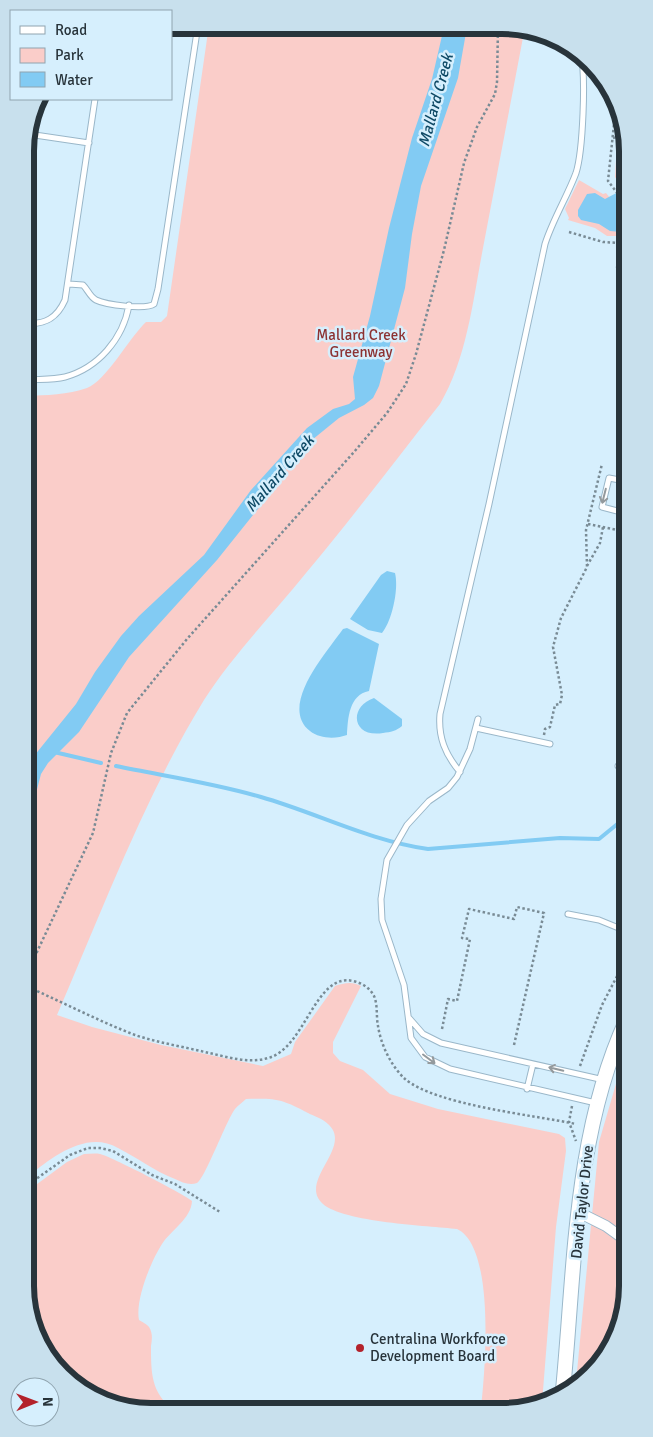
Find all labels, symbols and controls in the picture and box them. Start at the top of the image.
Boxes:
legend [10,10,172,100]
text: Road [55,21,87,39]
text: Park [55,46,84,64]
water label: Mallard Creek [414,50,458,149]
text: Water [55,71,93,89]
park label: Mallard Creek Greenway [316,326,406,361]
water label: Mallard Creek [241,430,320,516]
one-way arrow [599,488,608,504]
one-way arrow [422,1054,436,1064]
one-way arrow [549,1064,565,1073]
street label: David Taylor Drive [567,1144,597,1260]
place label: Centralina Workforce Development Board [370,1330,506,1365]
marker: Centralina Workforce Development Board [354,1342,366,1354]
north arrow [10,1377,60,1427]
text: N [39,1397,56,1407]

